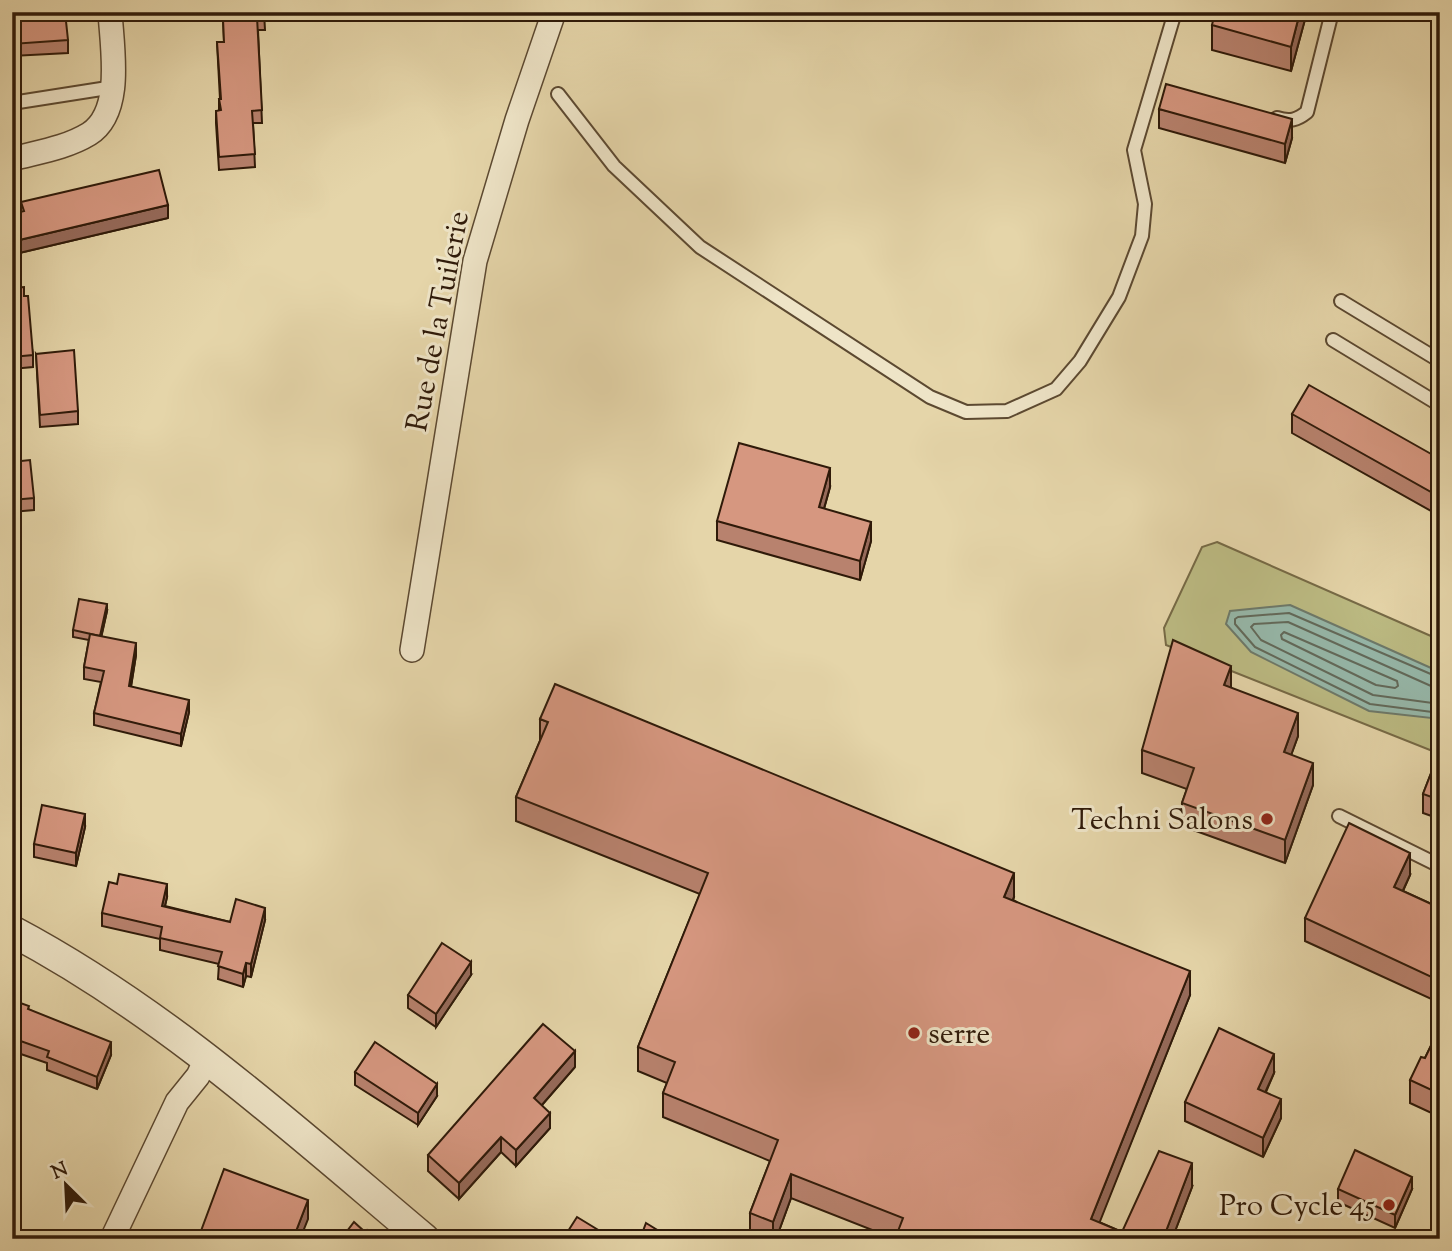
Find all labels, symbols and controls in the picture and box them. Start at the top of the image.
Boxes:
street label: Rue de la Tuilerie [397,208,482,435]
place label: Techni Salons [1071,800,1253,843]
marker: Techni Salons [1259,811,1275,827]
place label: serre [928,1014,990,1057]
marker: serre [906,1025,922,1041]
north arrow [32,1150,102,1220]
text: N [48,1156,73,1187]
place label: Pro Cycle 45 [1219,1186,1375,1229]
marker: Pro Cycle 45 [1381,1197,1397,1213]

